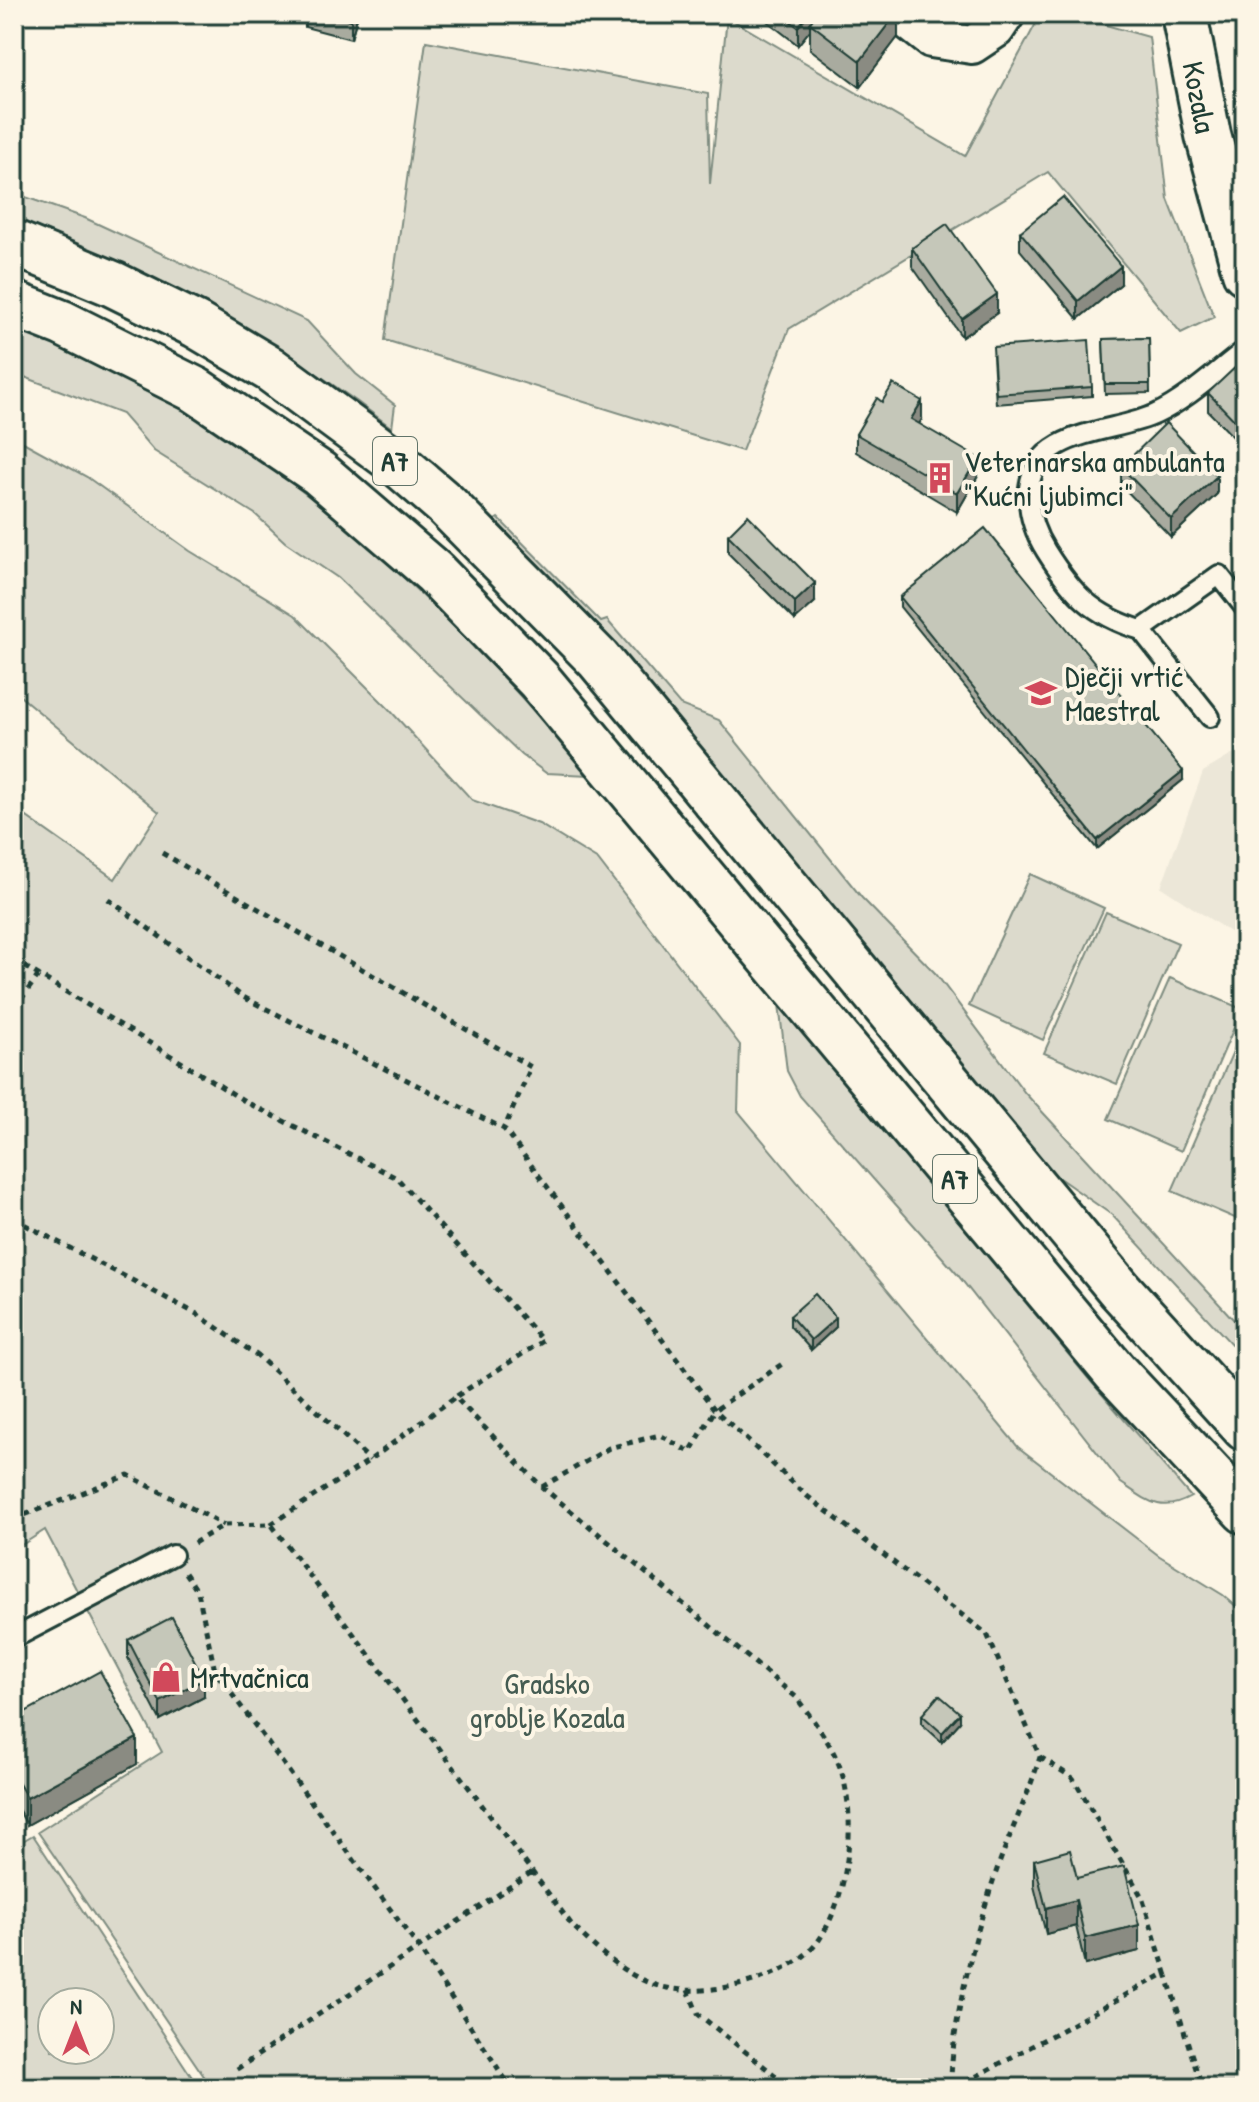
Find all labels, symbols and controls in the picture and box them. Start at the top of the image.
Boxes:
street label: Kozala [1173,58,1227,136]
road number: A7 [373,437,417,485]
place label: Veterinarska ambulanta "Kućni ljubimci" [964,441,1225,515]
building icon: Veterinarska ambulanta "Kućni ljubimci" [923,461,957,495]
place label: Dječji vrtić Maestral [1065,656,1183,730]
school or university icon: Dječji vrtić Maestral [1024,676,1058,710]
road number: A7 [933,1155,977,1203]
place label: Mrtvačnica [190,1657,309,1697]
shop icon: Mrtvačnica [149,1660,183,1694]
park label: Gradsko groblje Kozala [469,1663,625,1737]
north arrow [36,1986,116,2066]
text: N [70,1991,82,2021]

